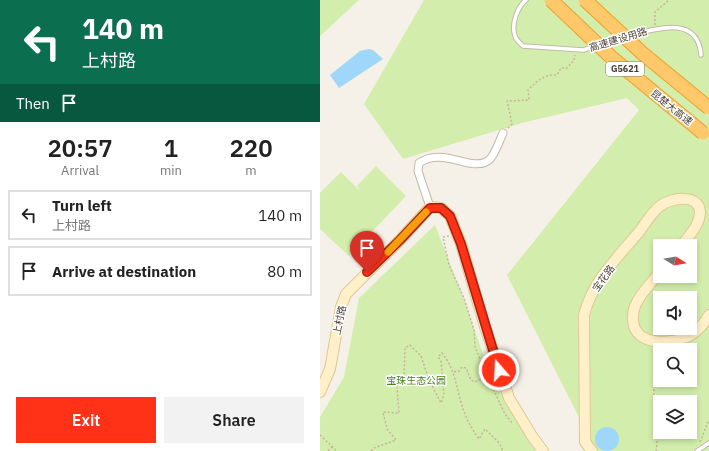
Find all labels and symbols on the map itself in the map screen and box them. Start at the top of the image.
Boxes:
street label: 高速建设用路 [588,24,649,54]
road number: G5621 [606,62,644,76]
street label: 昆楚大高速 [648,87,695,128]
pin [350,231,384,272]
north arrow [653,239,697,283]
street label: 宝花路 [589,262,617,294]
street label: 上村路 [330,304,349,336]
position arrow [478,349,520,391]
park label: 宝珠生态公园 [386,374,446,387]

